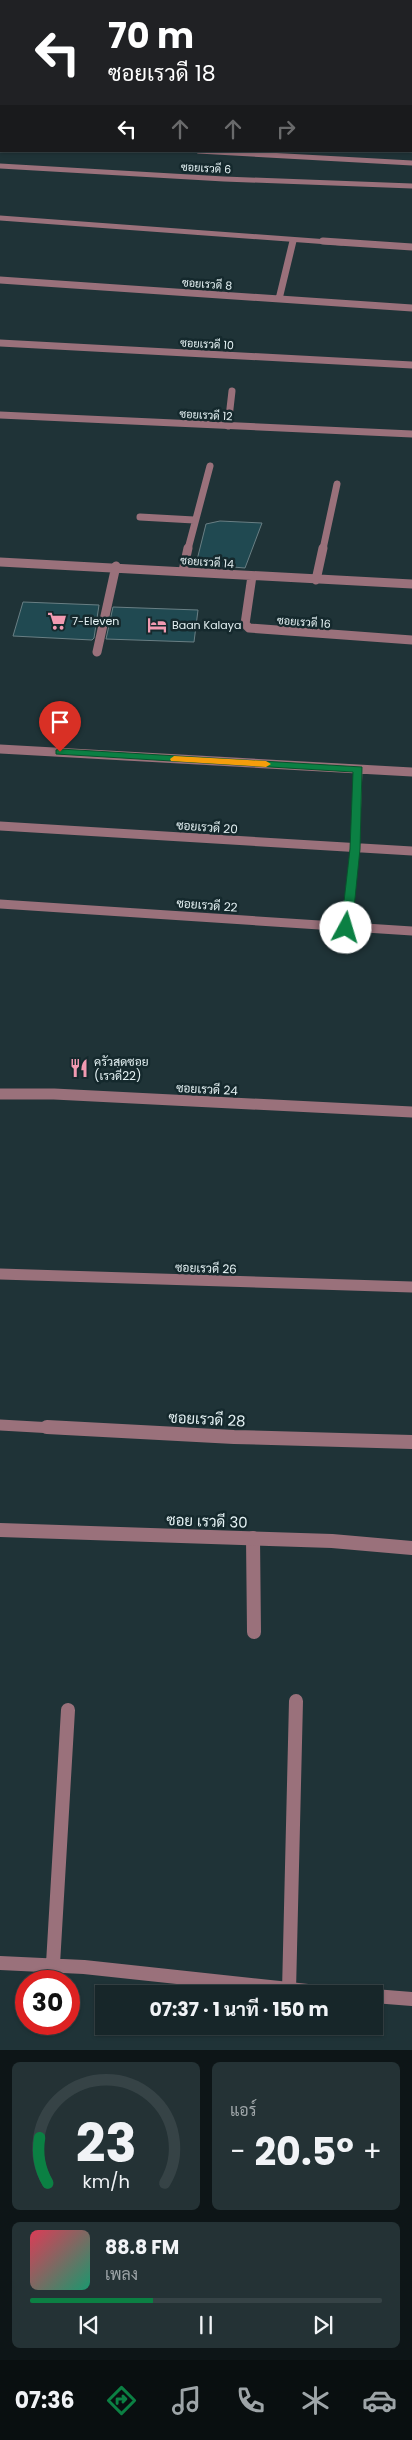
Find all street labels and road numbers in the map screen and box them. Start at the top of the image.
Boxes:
street label: ซอยเรวดี 6 [180,159,232,177]
street label: ซอยเรวดี 8 [181,274,233,294]
street label: ซอยเรวดี 10 [180,335,234,353]
street label: ซอยเรวดี 12 [179,406,233,424]
street label: ซอยเรวดี 14 [180,552,234,572]
street label: ซอยเรวดี 16 [277,612,331,632]
street label: ซอยเรวดี 20 [176,816,238,838]
street label: ซอยเรวดี 22 [176,894,238,916]
street label: ซอยเรวดี 24 [176,1079,239,1099]
street label: ซอยเรวดี 26 [175,1258,237,1278]
street label: ซอยเรวดี 28 [168,1406,246,1432]
street label: ซอย เรวดี 30 [166,1509,248,1533]

